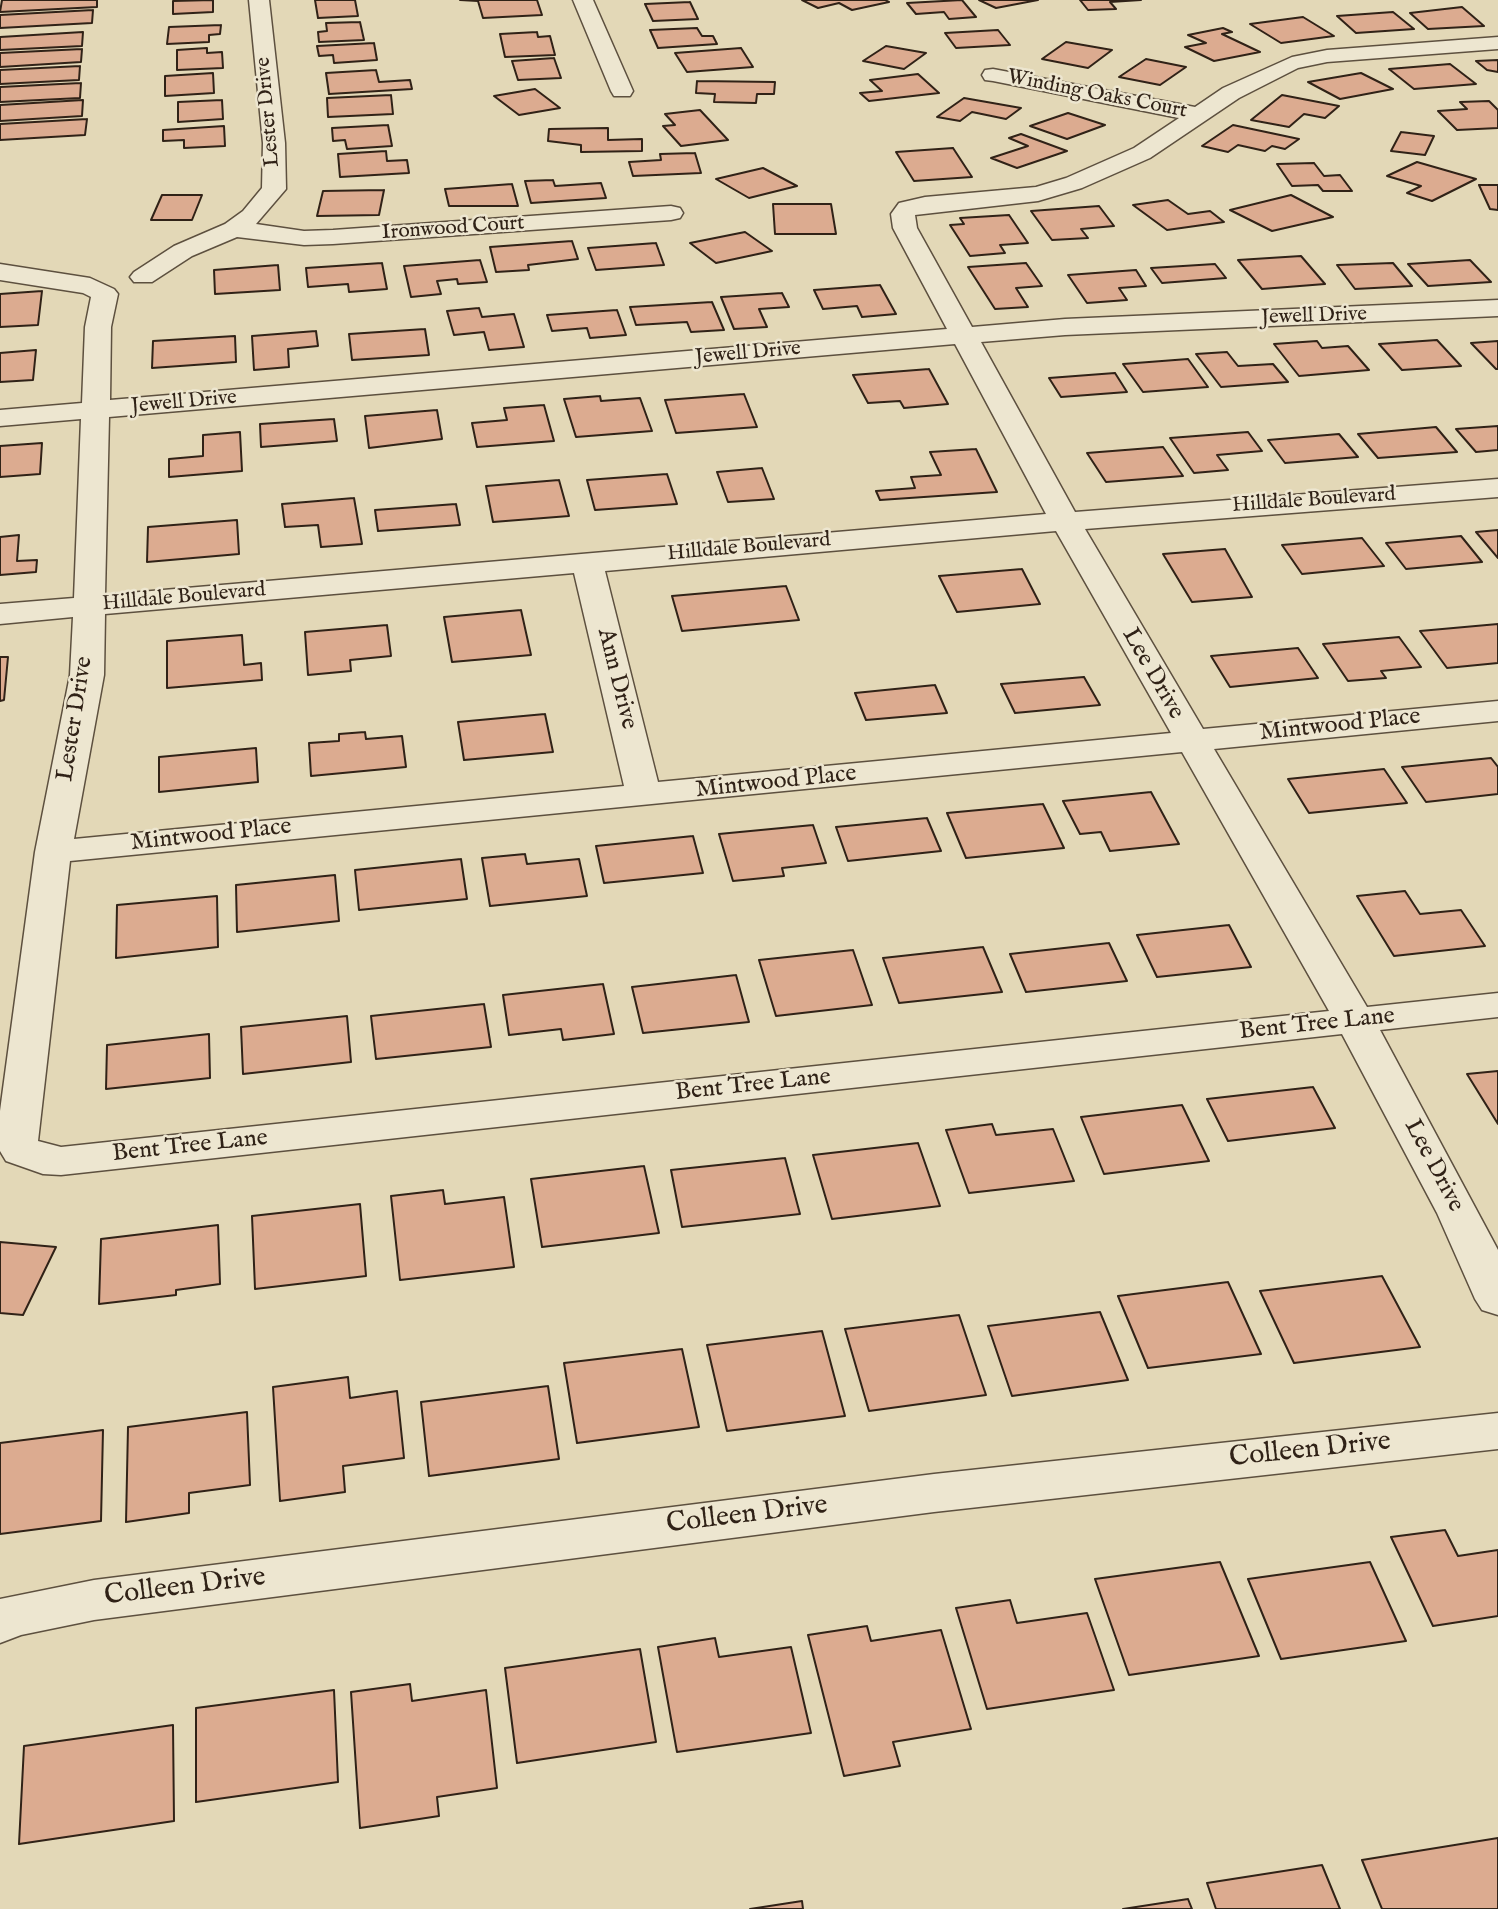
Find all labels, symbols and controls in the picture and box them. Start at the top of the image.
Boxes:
street label: Lester Drive [252,56,286,168]
street label: Winding Oaks Court [1005,65,1189,125]
street label: Ironwood Court [381,211,525,247]
street label: Jewell Drive [1261,303,1367,331]
street label: Jewell Drive [694,337,802,371]
street label: Jewell Drive [130,386,238,420]
street label: Hilldale Boulevard [1231,483,1397,519]
street label: Hilldale Boulevard [666,528,832,568]
street label: Hilldale Boulevard [101,578,267,618]
street label: Lee Drive [1114,623,1190,725]
street label: Ann Drive [590,626,642,732]
street label: Lester Drive [52,655,100,783]
street label: Mintwood Place [1258,703,1422,749]
street label: Mintwood Place [694,760,858,806]
street label: Mintwood Place [129,813,293,859]
street label: Bent Tree Lane [1238,1003,1396,1047]
street label: Bent Tree Lane [674,1064,832,1108]
street label: Lee Drive [1397,1115,1469,1217]
street label: Bent Tree Lane [111,1125,269,1169]
street label: Colleen Drive [1228,1426,1392,1476]
street label: Colleen Drive [664,1489,830,1543]
street label: Colleen Drive [102,1561,268,1615]

